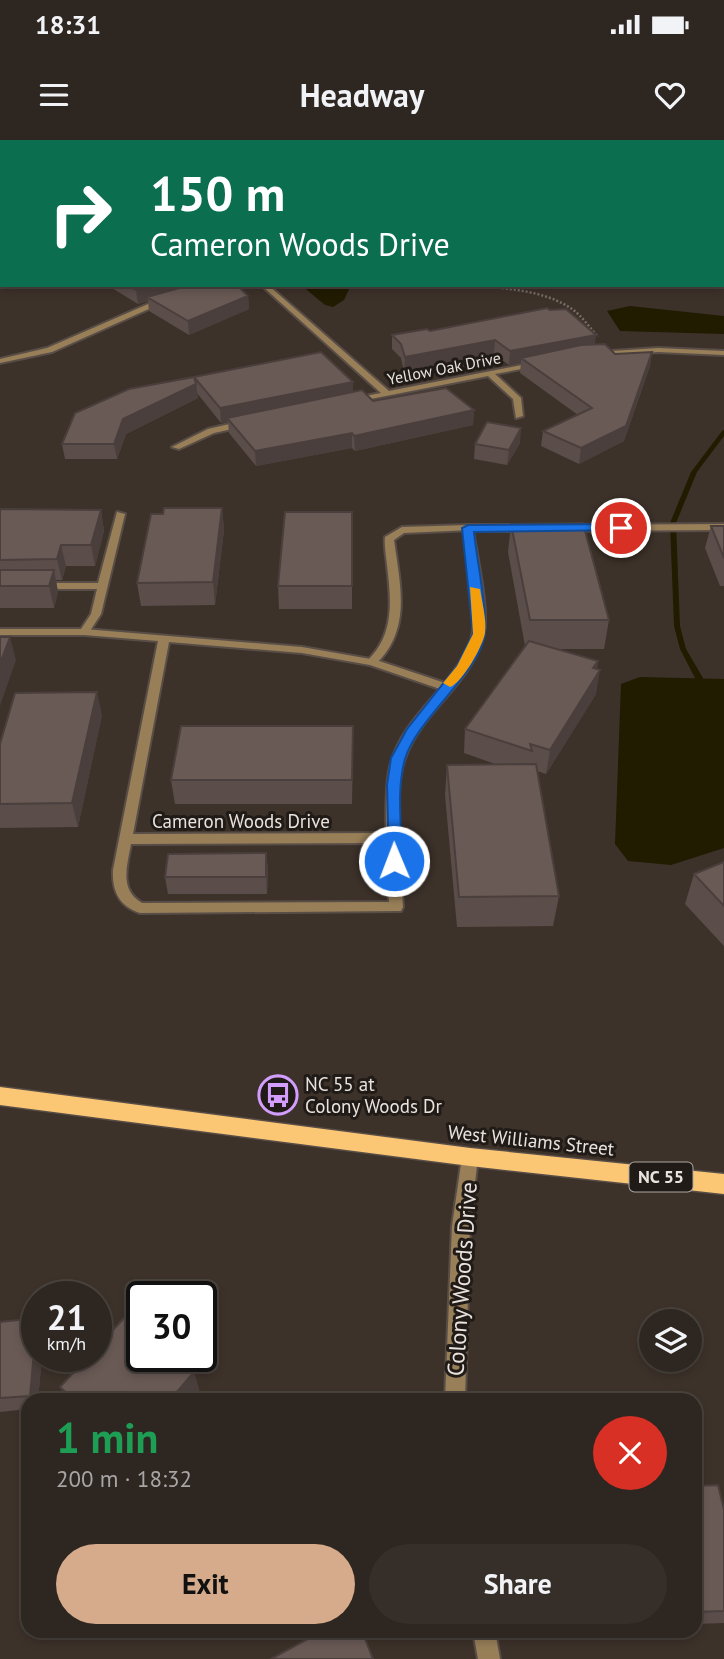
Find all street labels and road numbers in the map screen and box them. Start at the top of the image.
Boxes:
street label: Yellow Oak Drive [386,347,502,389]
street label: Cameron Woods Drive [152,809,330,833]
street label: West Williams Street [447,1119,616,1161]
road number: NC 55 [630,1162,692,1192]
street label: Colony Woods Drive [440,1181,483,1377]

